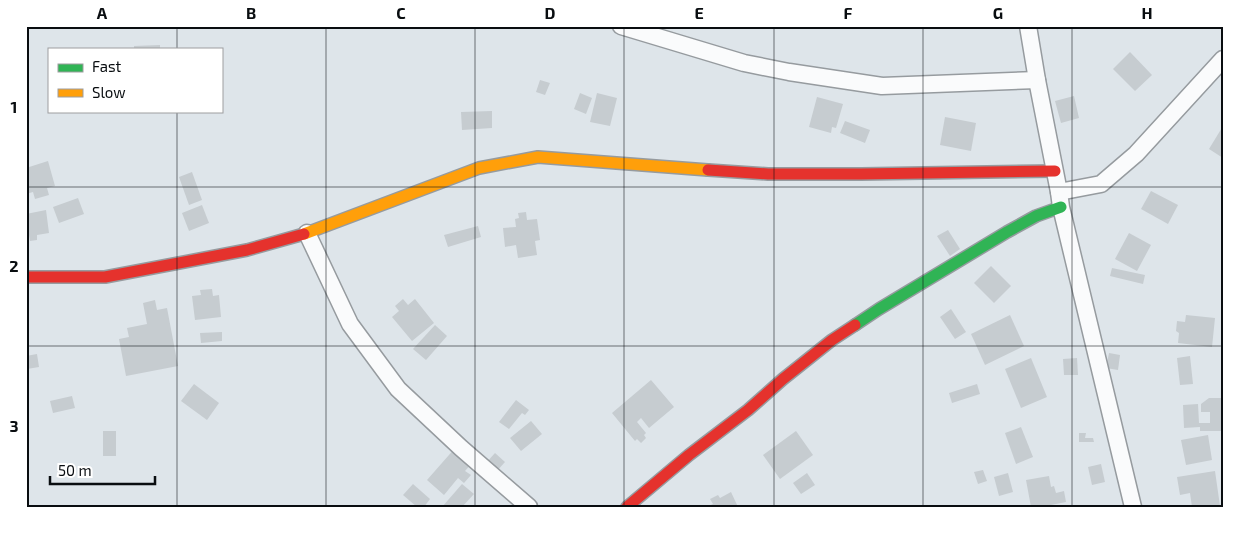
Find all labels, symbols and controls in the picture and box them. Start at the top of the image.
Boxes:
text: A [97,3,108,22]
text: B [246,3,256,22]
text: C [396,3,406,22]
text: D [545,3,556,22]
text: E [694,3,704,22]
text: F [844,3,853,22]
text: G [993,3,1003,22]
text: H [1141,3,1153,22]
legend [48,48,222,112]
text: Fast [92,57,122,75]
text: Slow [92,83,126,101]
text: 1 [11,97,17,116]
text: 2 [9,256,19,275]
text: 3 [9,416,19,435]
scale bar [50,453,155,485]
text: 50 m [58,461,92,479]

